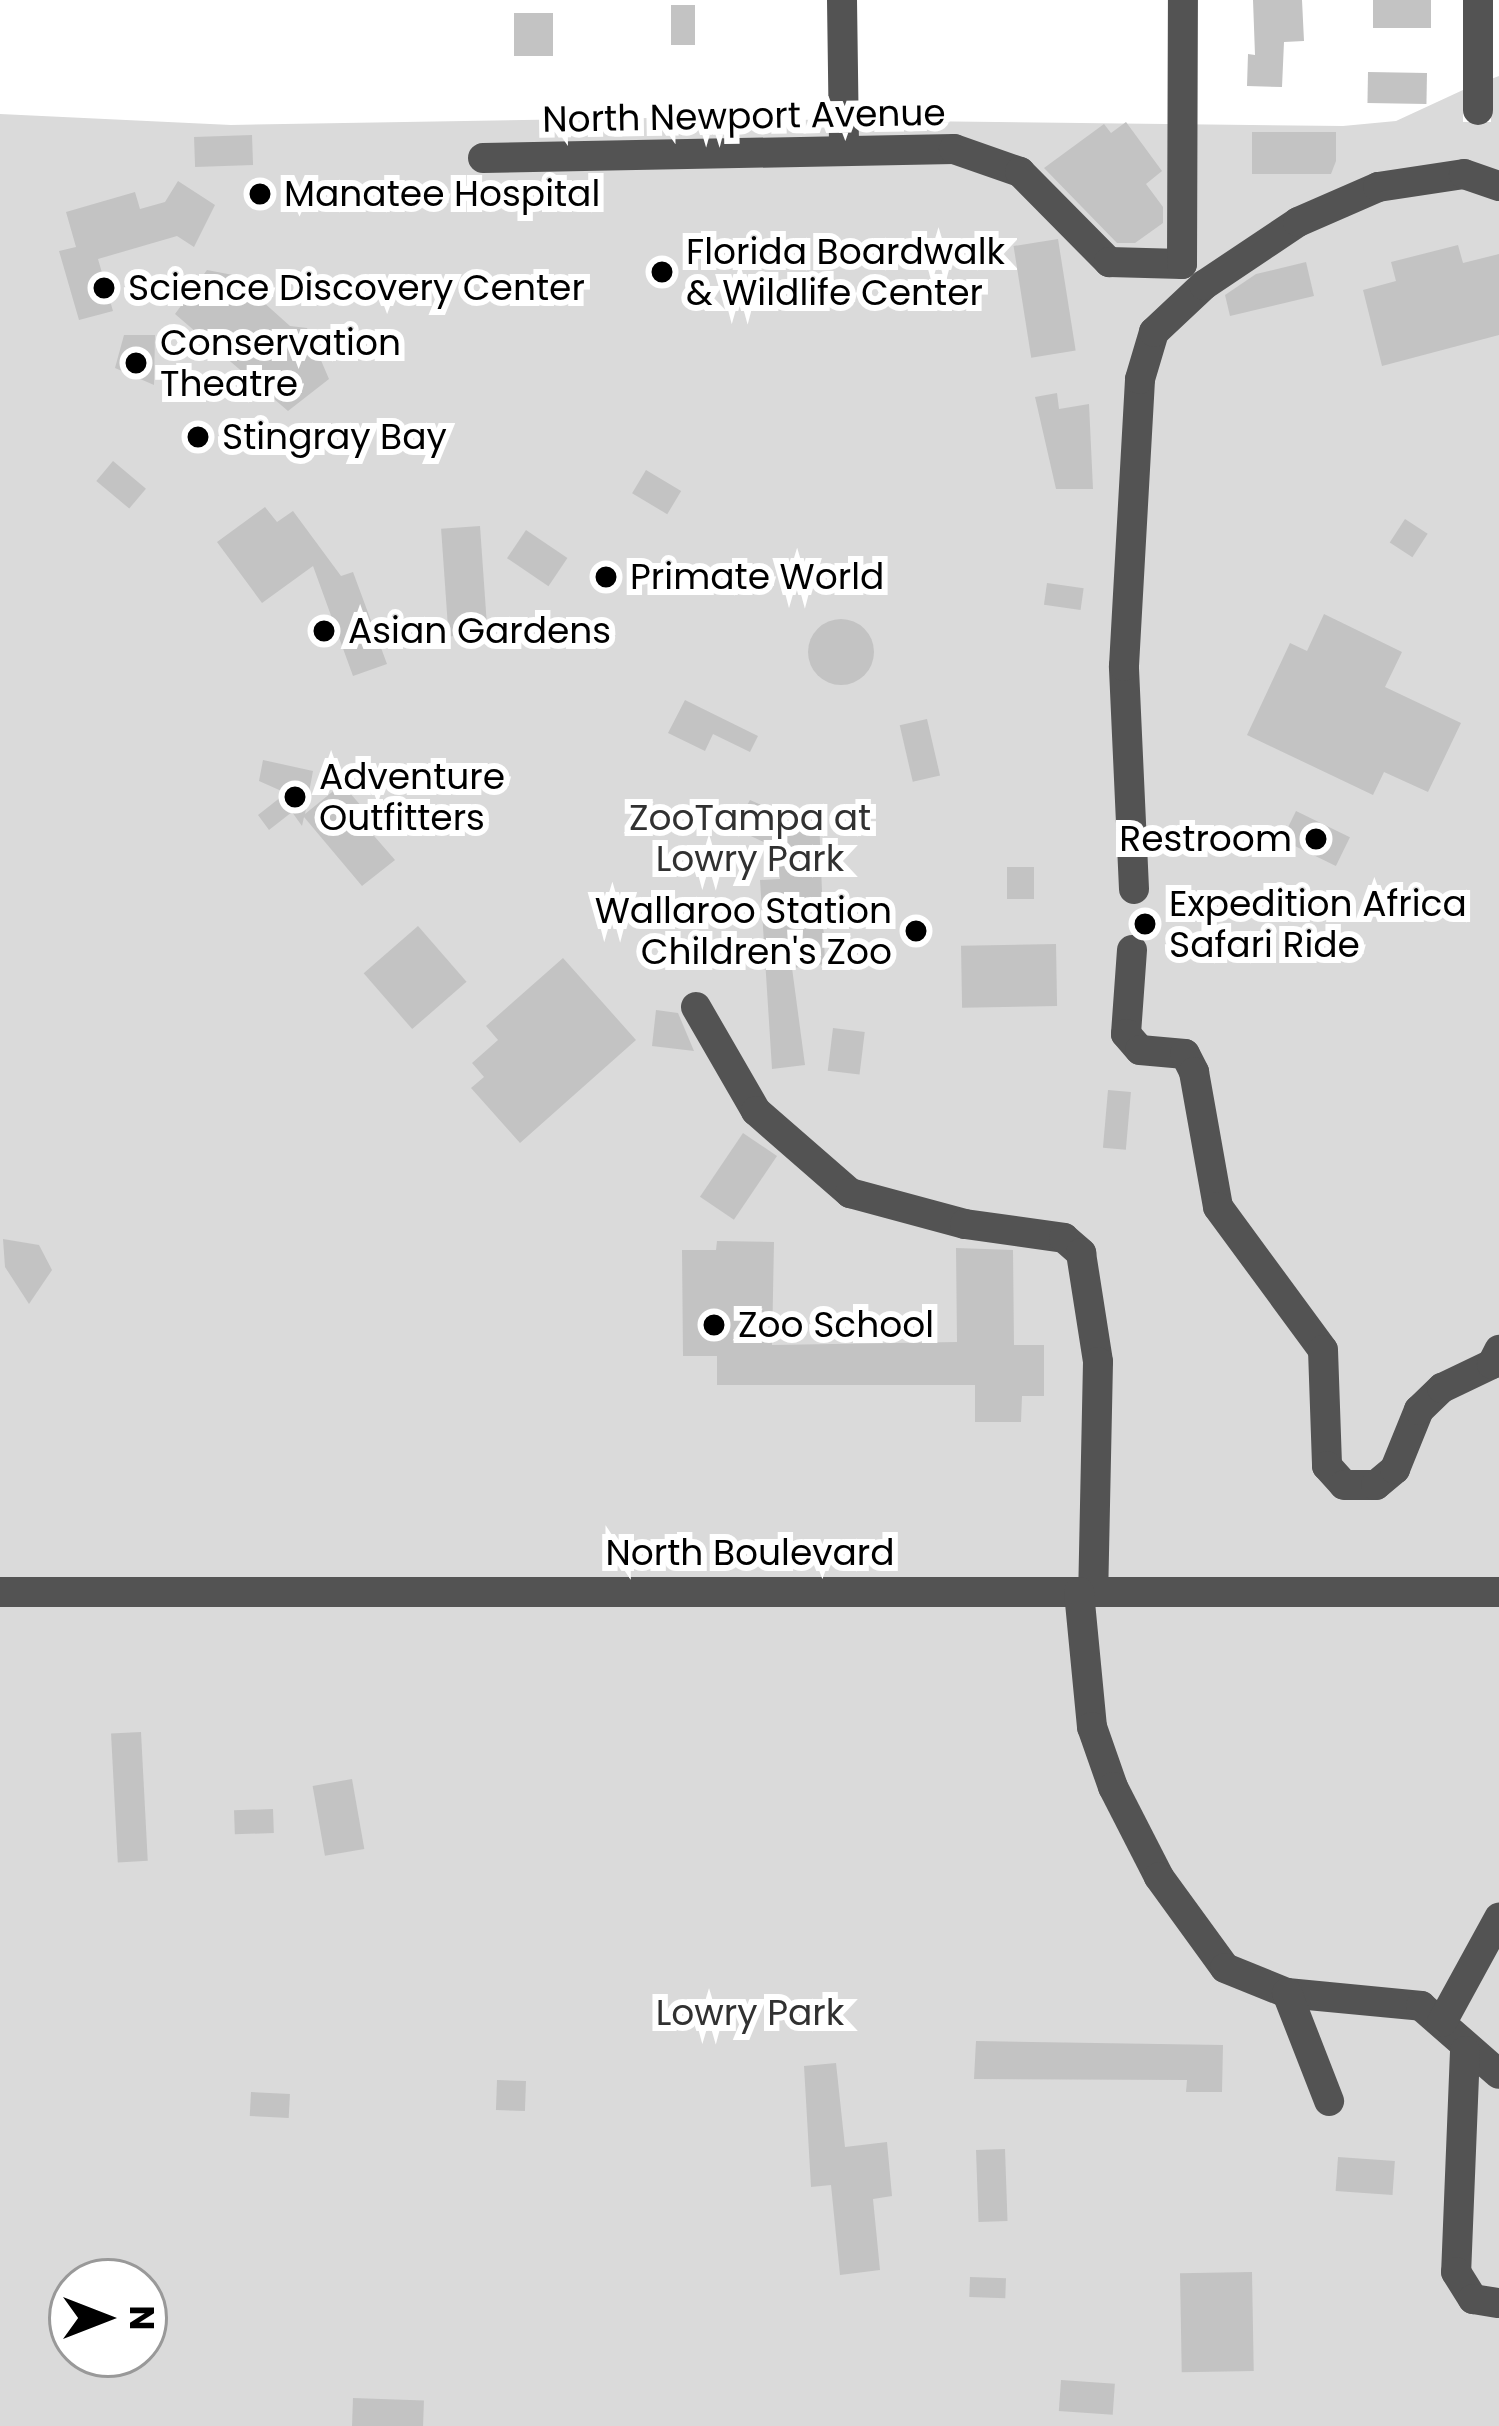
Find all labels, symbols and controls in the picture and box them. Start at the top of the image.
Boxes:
street label: North Newport Avenue [542,91,946,141]
place label: Manatee Hospital [284,172,600,216]
marker: Manatee Hospital [247,181,273,207]
place label: Florida Boardwalk & Wildlife Center [686,229,1005,314]
marker: Florida Boardwalk & Wildlife Center [649,259,675,285]
place label: Science Discovery Center [128,266,585,310]
marker: Science Discovery Center [91,275,117,301]
place label: Conservation Theatre [160,320,401,405]
marker: Conservation Theatre [123,350,149,376]
place label: Stingray Bay [222,415,447,459]
marker: Stingray Bay [185,424,211,450]
place label: Primate World [630,555,884,599]
marker: Primate World [593,564,619,590]
place label: Asian Gardens [348,609,611,653]
marker: Asian Gardens [311,618,337,644]
place label: Adventure Outfitters [319,754,505,839]
marker: Adventure Outfitters [282,784,308,810]
park label: ZooTampa at Lowry Park [629,795,871,880]
place label: Restroom [1119,817,1292,861]
marker: Restroom [1303,826,1329,852]
place label: Expedition Africa Safari Ride [1169,881,1467,966]
place label: Wallaroo Station Children's Zoo [595,888,892,973]
marker: Expedition Africa Safari Ride [1132,911,1158,937]
marker: Wallaroo Station Children's Zoo [903,918,929,944]
place label: Zoo School [738,1303,934,1347]
marker: Zoo School [701,1312,727,1338]
street label: North Boulevard [605,1531,895,1575]
park label: Lowry Park [656,1991,844,2035]
north arrow [48,2258,168,2378]
text: N [118,2306,165,2330]

